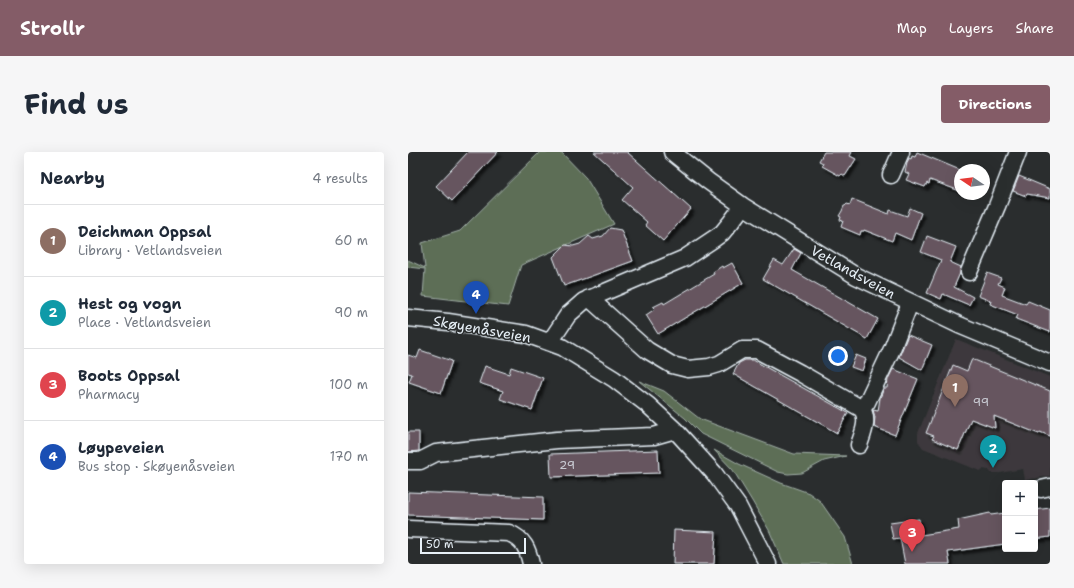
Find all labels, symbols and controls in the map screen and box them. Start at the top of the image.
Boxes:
text: Strollr [20,16,85,41]
text: Map [897,19,927,37]
text: Layers [949,19,993,37]
text: Share [1015,19,1054,37]
text: Find us [24,85,129,123]
button: Directions [941,85,1050,123]
north arrow [954,164,990,200]
text: Nearby [40,167,105,189]
text: 4 results [312,170,368,187]
text: Deichman Oppsal [78,222,212,242]
text: 1 [50,232,56,249]
text: 60 m [335,232,368,249]
street label: Vetlandsveien [808,241,899,303]
text: Library · Vetlandsveien [78,242,222,259]
pin: 4 [463,281,489,314]
text: Hest og vogn [78,294,181,314]
text: 2 [48,304,58,321]
text: 90 m [334,304,368,321]
street label: Skøyenåsveien [432,312,533,347]
text: Place · Vetlandsveien [78,314,211,331]
your location [828,346,848,366]
text: Boots Oppsal [78,366,180,386]
pin: 1 [942,374,968,407]
text: 3 [48,376,58,393]
text: 100 m [329,376,368,393]
text: Pharmacy [78,386,140,403]
house number: 99 [973,394,989,410]
pin: 2 [980,435,1006,468]
text: Løypeveien [78,438,164,458]
text: 4 [48,448,58,465]
text: 170 m [330,448,368,465]
house number: 29 [559,457,575,473]
text: Bus stop · Skøyenåsveien [78,458,235,475]
map controls [1002,480,1038,552]
button: + [1002,480,1038,516]
button: − [1002,516,1038,552]
pin: 3 [899,519,925,552]
scale bar [420,536,526,555]
text: 50 m [426,537,454,552]

